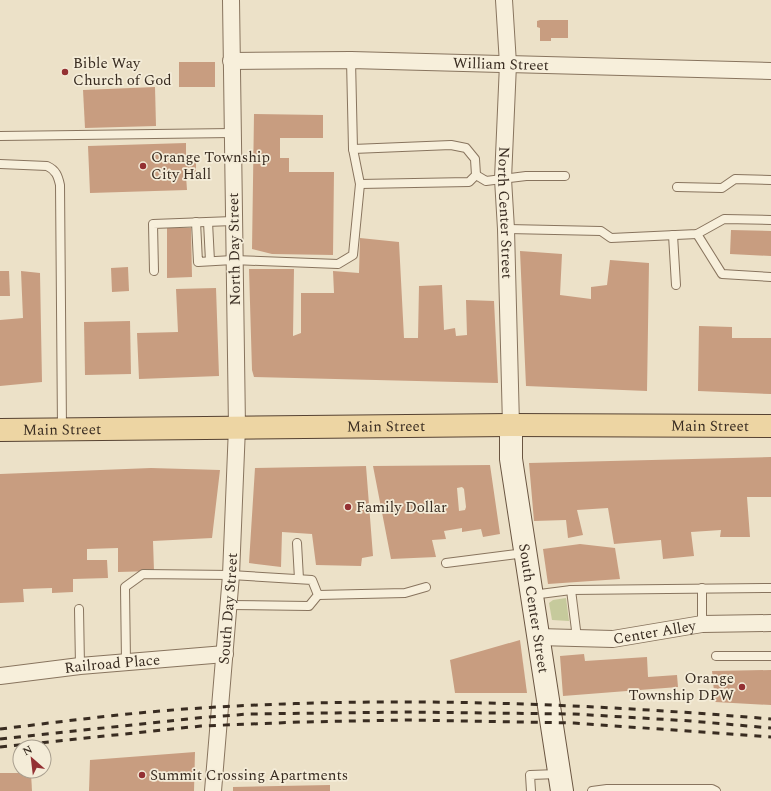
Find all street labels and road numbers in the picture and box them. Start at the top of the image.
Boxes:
street label: William Street [453,52,549,77]
street label: North Center Street [491,146,518,279]
street label: North Day Street [222,192,247,306]
street label: Main Street [347,415,425,439]
street label: Main Street [671,415,749,438]
street label: Main Street [23,418,101,442]
street label: South Center Street [512,542,555,675]
street label: South Day Street [213,552,244,665]
street label: Center Alley [611,614,698,651]
street label: Railroad Place [63,648,161,680]

